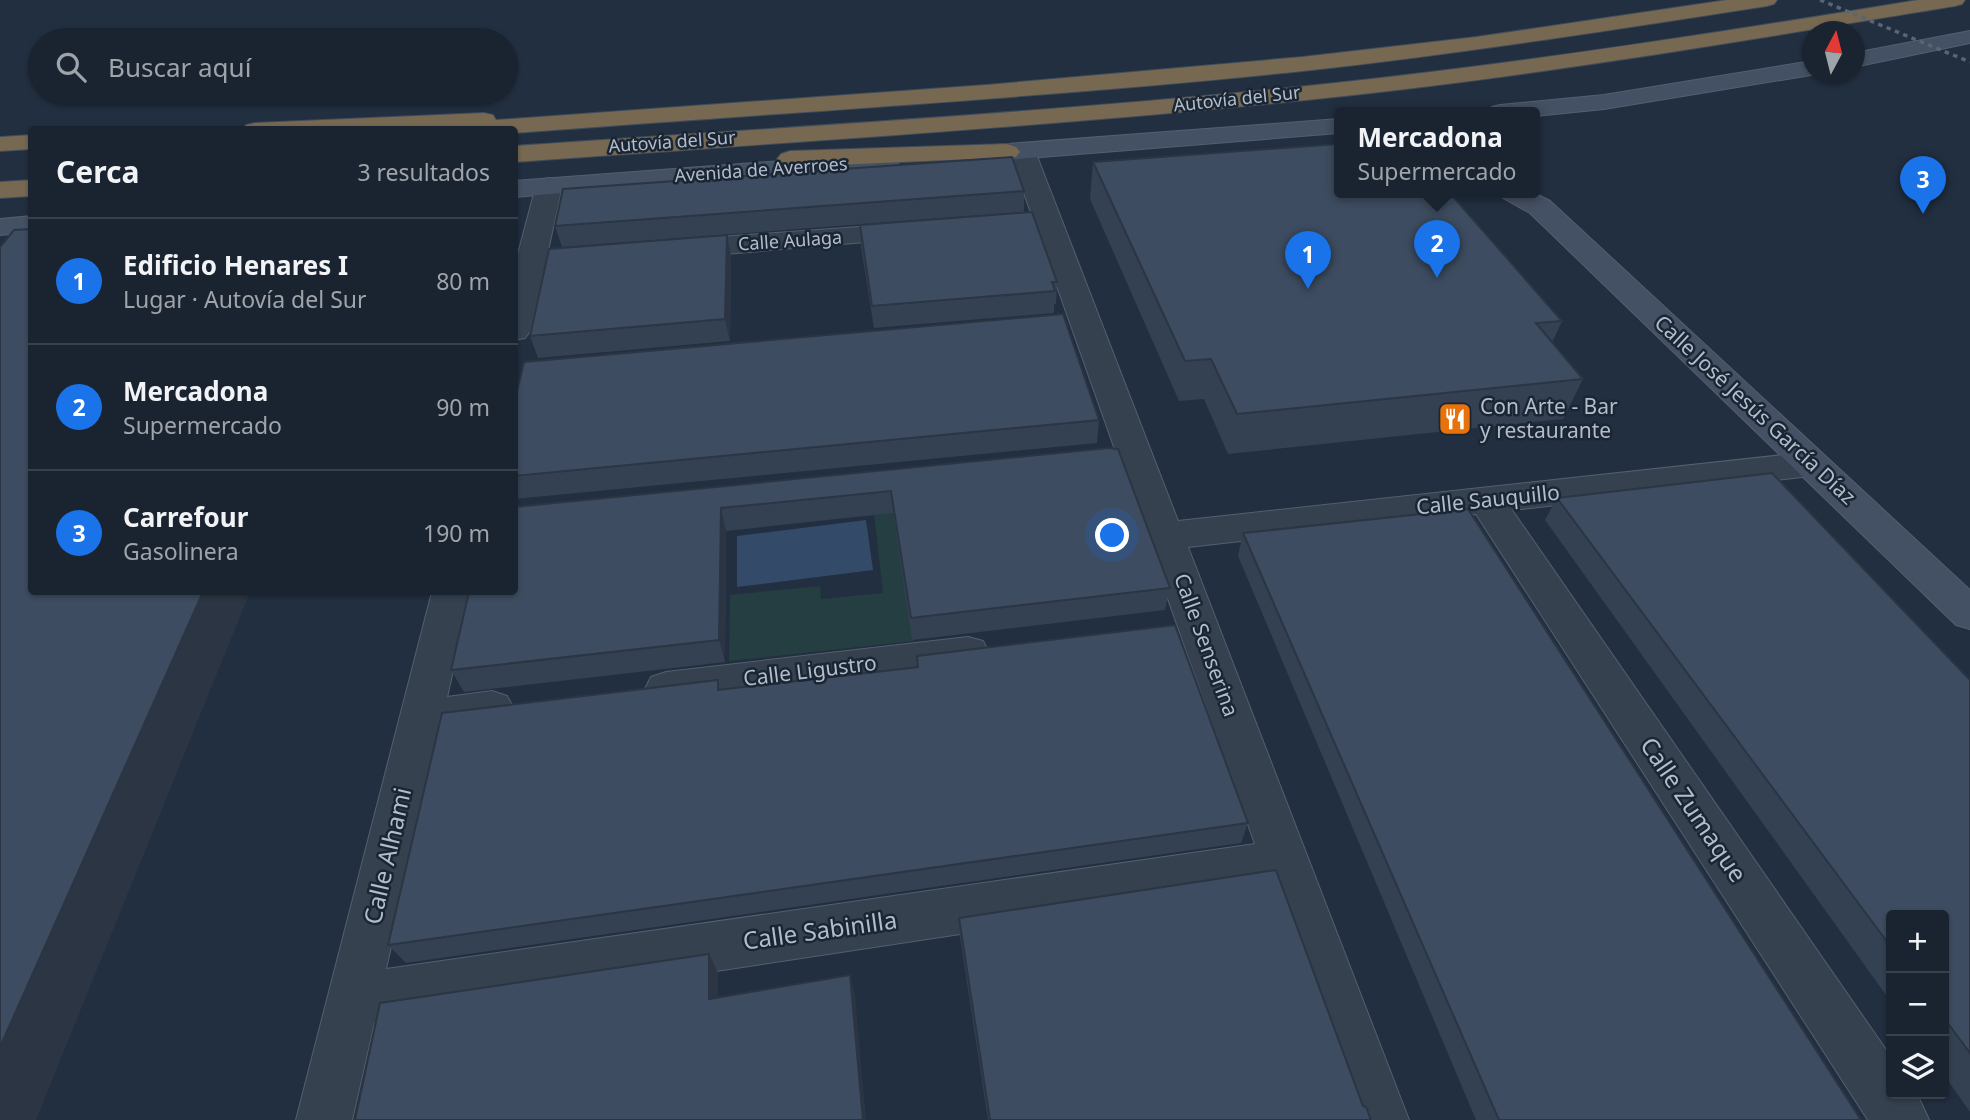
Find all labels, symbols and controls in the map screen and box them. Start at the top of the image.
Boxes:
north arrow [1802,21,1865,84]
search box [28,28,518,105]
icon: search [52,48,90,86]
text: Buscar aquí [108,49,251,85]
street label: Autovía del Sur [1172,79,1302,117]
popup [1334,107,1540,198]
text: Mercadona [1358,119,1503,155]
street label: Autovía del Sur [608,125,737,157]
text: Cerca [56,151,139,192]
street label: Avenida de Averroes [674,151,848,187]
text: Supermercado [1358,155,1516,187]
text: 3 resultados [357,156,490,188]
pin: 3 [1900,156,1946,214]
pin: 2 [1414,220,1460,278]
street label: Calle Aulaga [737,224,843,256]
pin: 1 [1285,231,1331,289]
text: Edificio Henares I [123,247,348,283]
text: 1 [72,265,86,297]
text: 80 m [436,265,490,297]
text: Lugar · Autovía del Sur [123,283,366,315]
street label: Calle José Jesús García Díaz [1649,308,1862,510]
text: Mercadona [123,373,268,409]
text: 2 [72,391,86,423]
text: 90 m [436,391,490,423]
place label: Con Arte - Bar y restaurante [1480,392,1618,444]
restaurant icon: Con Arte - Bar y restaurante [1436,400,1474,438]
text: Supermercado [123,409,282,441]
street label: Calle Sauquillo [1415,478,1561,520]
text: Carrefour [123,499,248,535]
text: 3 [72,517,86,549]
text: 190 m [423,517,490,549]
your location [1095,518,1129,552]
text: Gasolinera [123,535,239,567]
street label: Calle Senserina [1168,569,1246,720]
street label: Calle Ligustro [742,648,878,692]
street label: Calle Zumaque [1633,730,1755,888]
street label: Calle Alhami [355,784,418,927]
street label: Calle Sabinilla [741,902,899,957]
map controls [1886,910,1949,1099]
button: + [1886,910,1949,973]
button: − [1886,973,1949,1036]
button: layers [1886,1036,1949,1099]

